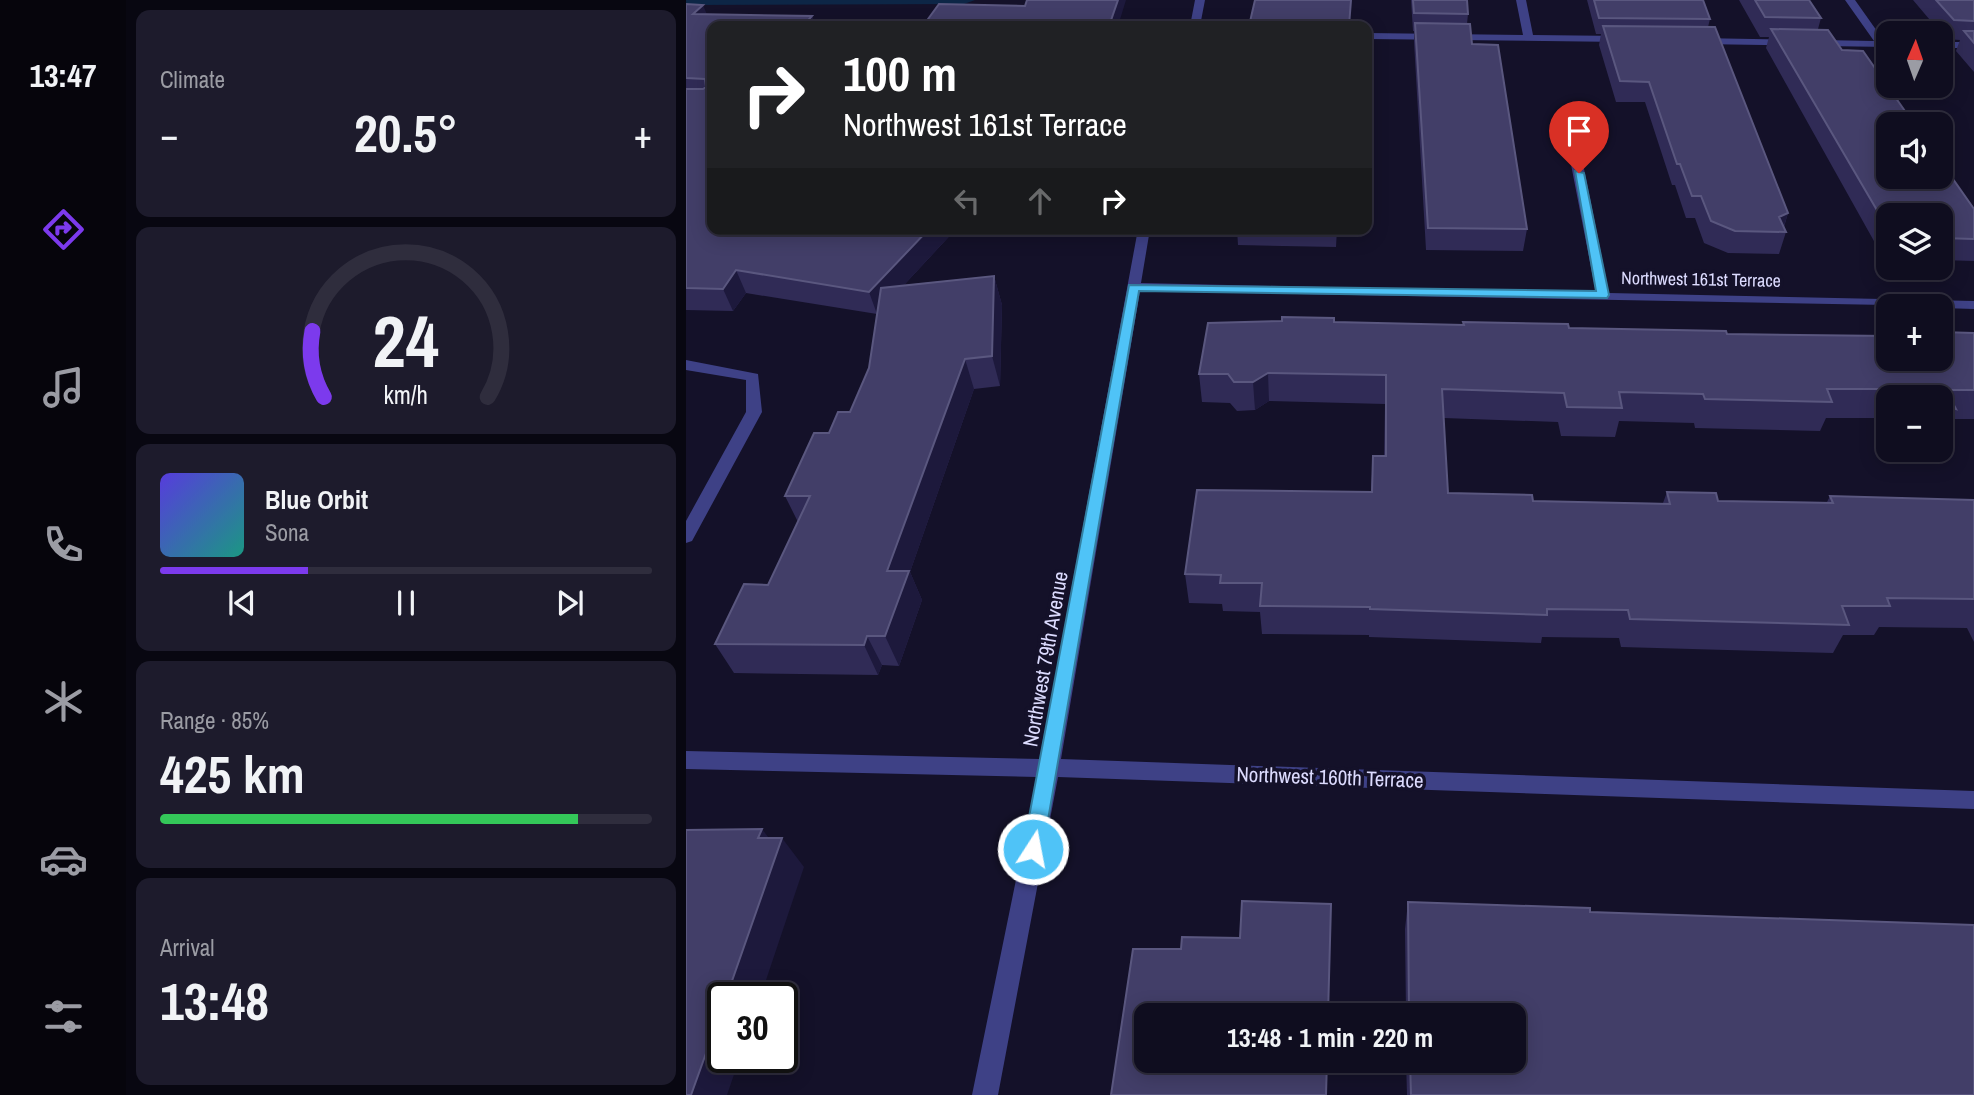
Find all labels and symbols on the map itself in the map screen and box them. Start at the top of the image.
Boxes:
north arrow [1876,21,1953,98]
pin [1549,101,1609,173]
street label: Northwest 161st Terrace [1621,265,1781,293]
street label: Northwest 79th Avenue [1015,569,1075,749]
street label: Northwest 160th Terrace [1236,759,1424,795]
position arrow [996,812,1070,886]
speed limit sign: 30 [707,982,798,1073]

